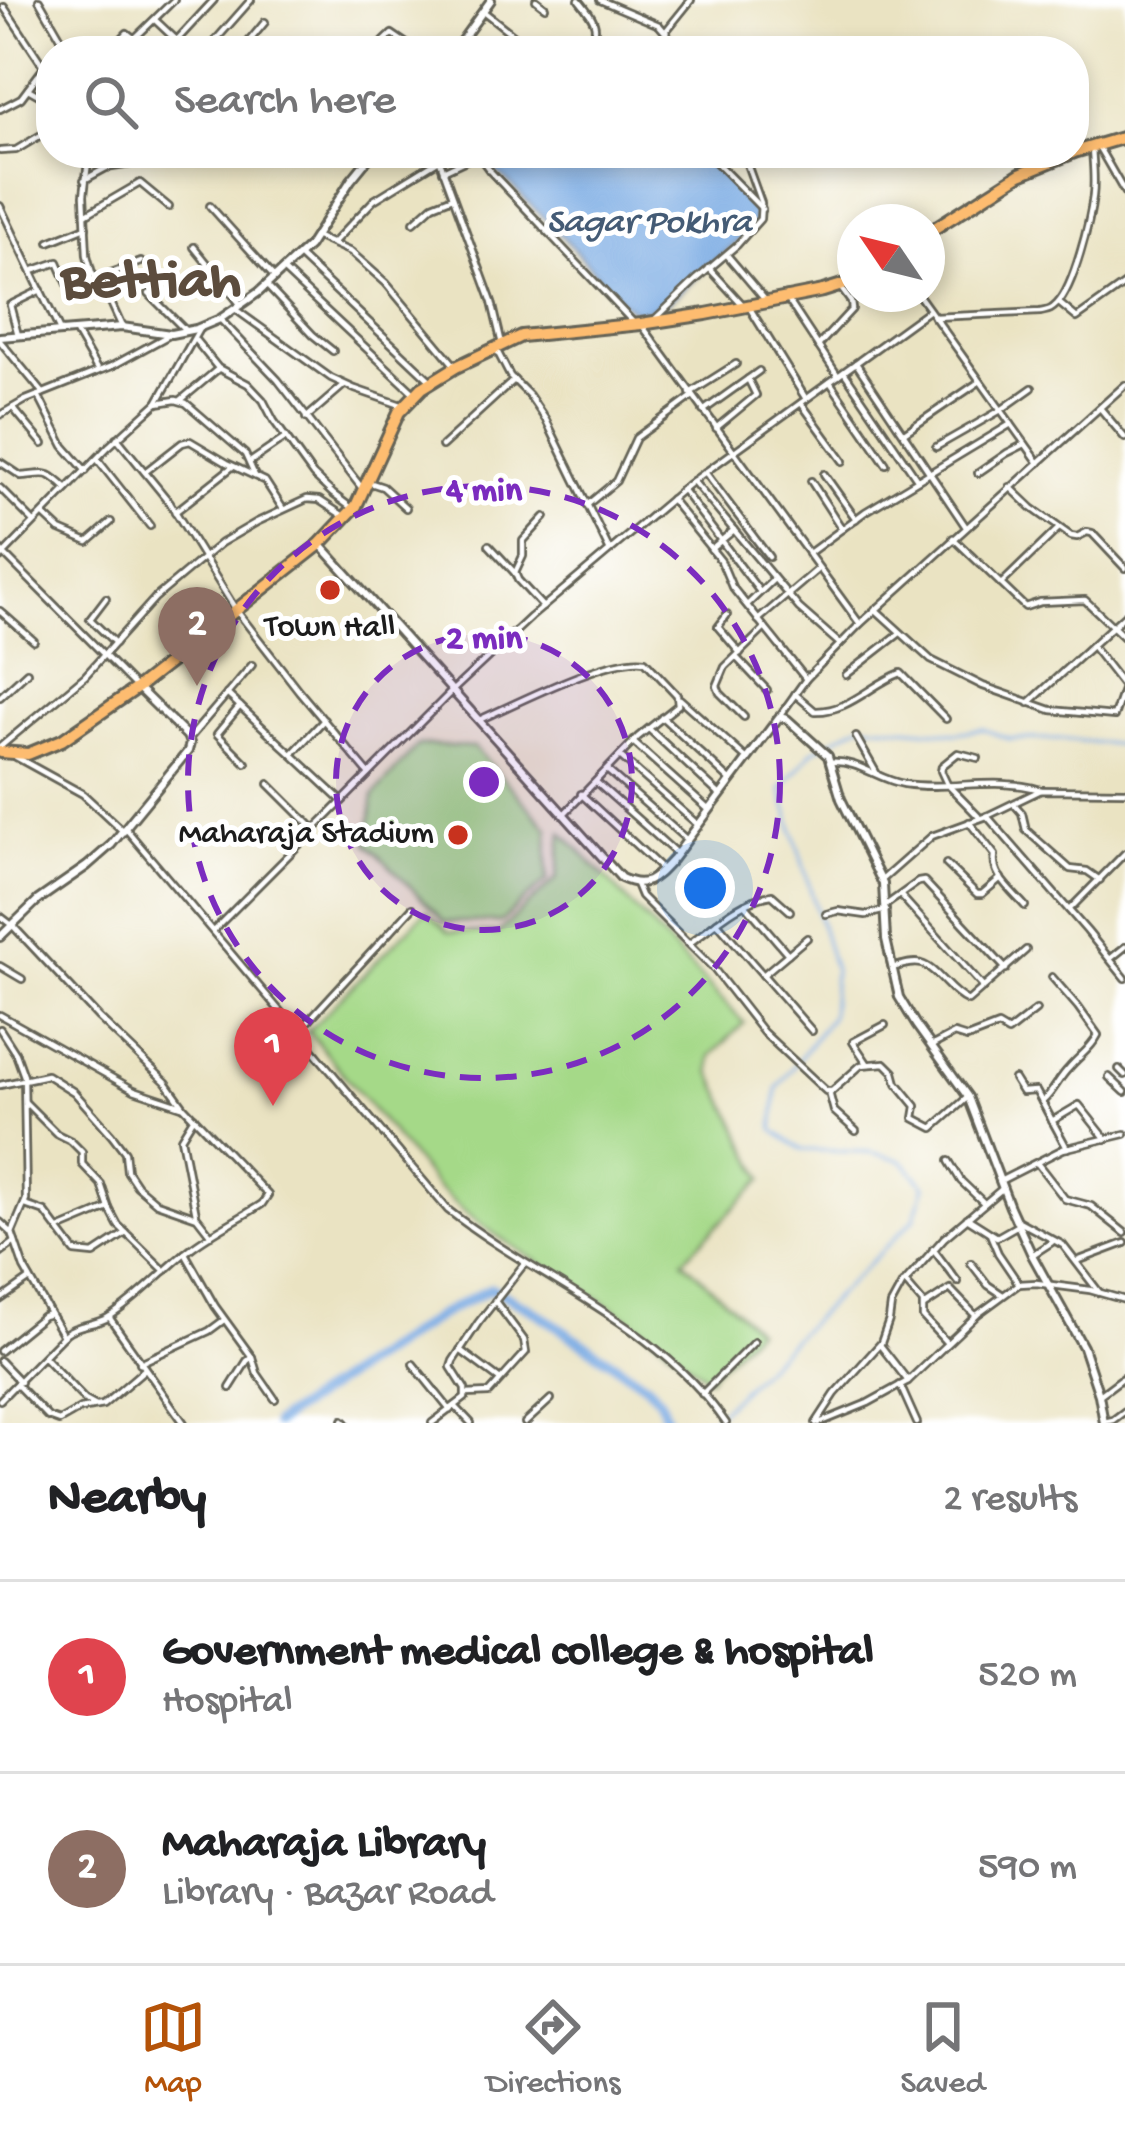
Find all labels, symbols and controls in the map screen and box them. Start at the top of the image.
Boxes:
search box [36,36,1089,168]
icon: search [78,69,144,135]
text: Search here [174,76,396,129]
water label: Sagar Pokhra [546,203,754,246]
north arrow [837,204,945,312]
district label: Bettiah [59,251,241,318]
text: 4 min [445,471,523,514]
marker: Town Hall [317,577,343,603]
pin: 2 [158,587,236,686]
place label: Town Hall [263,610,395,648]
text: 2 min [446,619,523,662]
centre of rings [463,761,505,803]
place label: Maharaja Stadium [178,816,434,854]
marker: Maharaja Stadium [445,822,471,848]
your location [675,858,735,918]
pin: 1 [234,1007,312,1106]
text: Nearby [48,1471,206,1531]
text: 2 results [943,1478,1077,1524]
text: Government medical college & hospital [162,1627,874,1680]
text: 1 [79,1654,95,1700]
text: 520 m [978,1654,1077,1700]
text: Hospital [162,1680,293,1726]
text: Maharaja Library [162,1819,486,1872]
text: 2 [77,1846,97,1892]
text: 590 m [978,1846,1077,1892]
text: Library · Bazar Road [162,1872,493,1918]
tab: Map [140,1994,206,2104]
tab: Directions [486,1994,620,2104]
tab: Saved [900,1994,985,2104]

